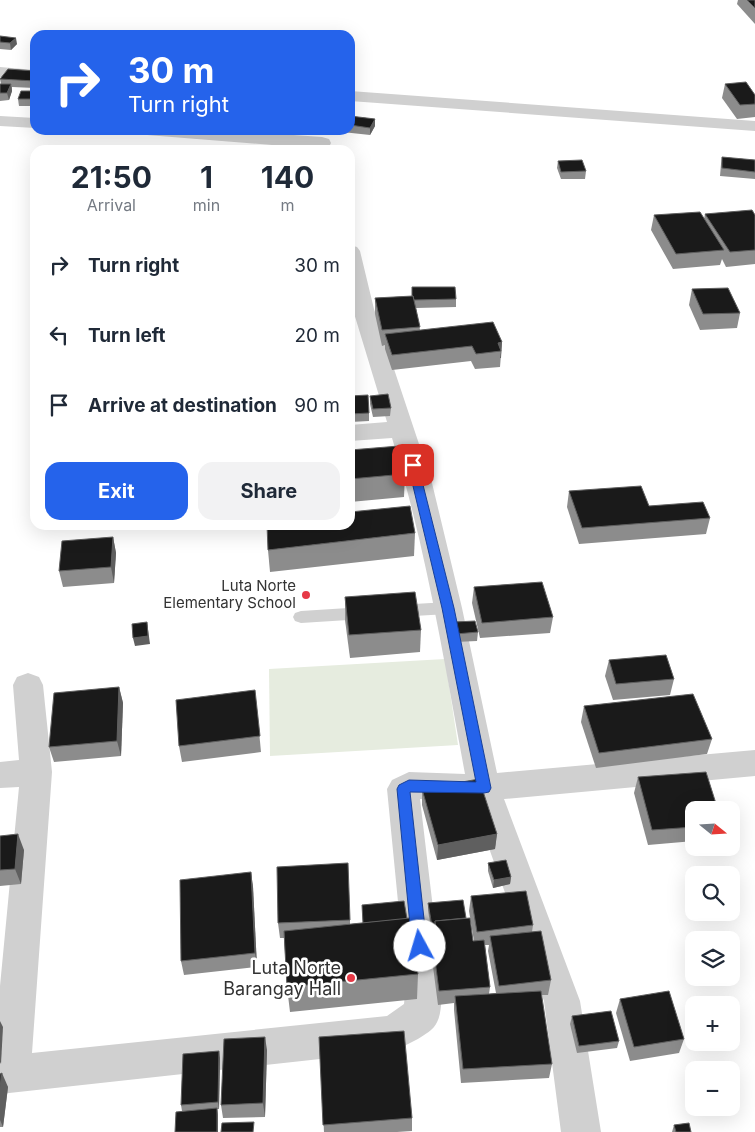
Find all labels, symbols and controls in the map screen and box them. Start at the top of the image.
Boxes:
text: 30 m [128,49,214,91]
icon: right [45,50,110,115]
text: Turn right [128,91,229,117]
text: 21:50 [71,159,152,195]
text: 1 [200,159,213,195]
text: 140 [261,159,314,195]
text: Arrival [87,195,136,215]
text: min [193,195,220,215]
text: m [281,195,295,215]
icon: right [45,251,73,279]
text: Turn right [88,254,179,277]
text: 30 m [294,254,340,277]
icon: left [45,321,73,349]
text: Turn left [88,324,166,347]
text: 20 m [294,324,340,347]
icon: arrive [45,391,73,419]
text: Arrive at destination [88,394,277,417]
text: 90 m [294,394,340,417]
pin [392,444,434,486]
icon: arrive [399,451,427,479]
button: Exit [45,462,188,520]
button: Share [198,462,340,520]
place label: Luta Norte Elementary School [163,576,296,612]
marker: Luta Norte Elementary School [300,589,312,601]
north arrow [685,801,740,856]
map controls [685,801,740,1116]
button: search [685,866,740,921]
position arrow [393,919,445,971]
button: layers [685,931,740,986]
place label: Luta Norte Barangay Hall [223,957,341,999]
marker: Luta Norte Barangay Hall [345,972,357,984]
button: + [685,996,740,1051]
button: − [685,1061,740,1116]

